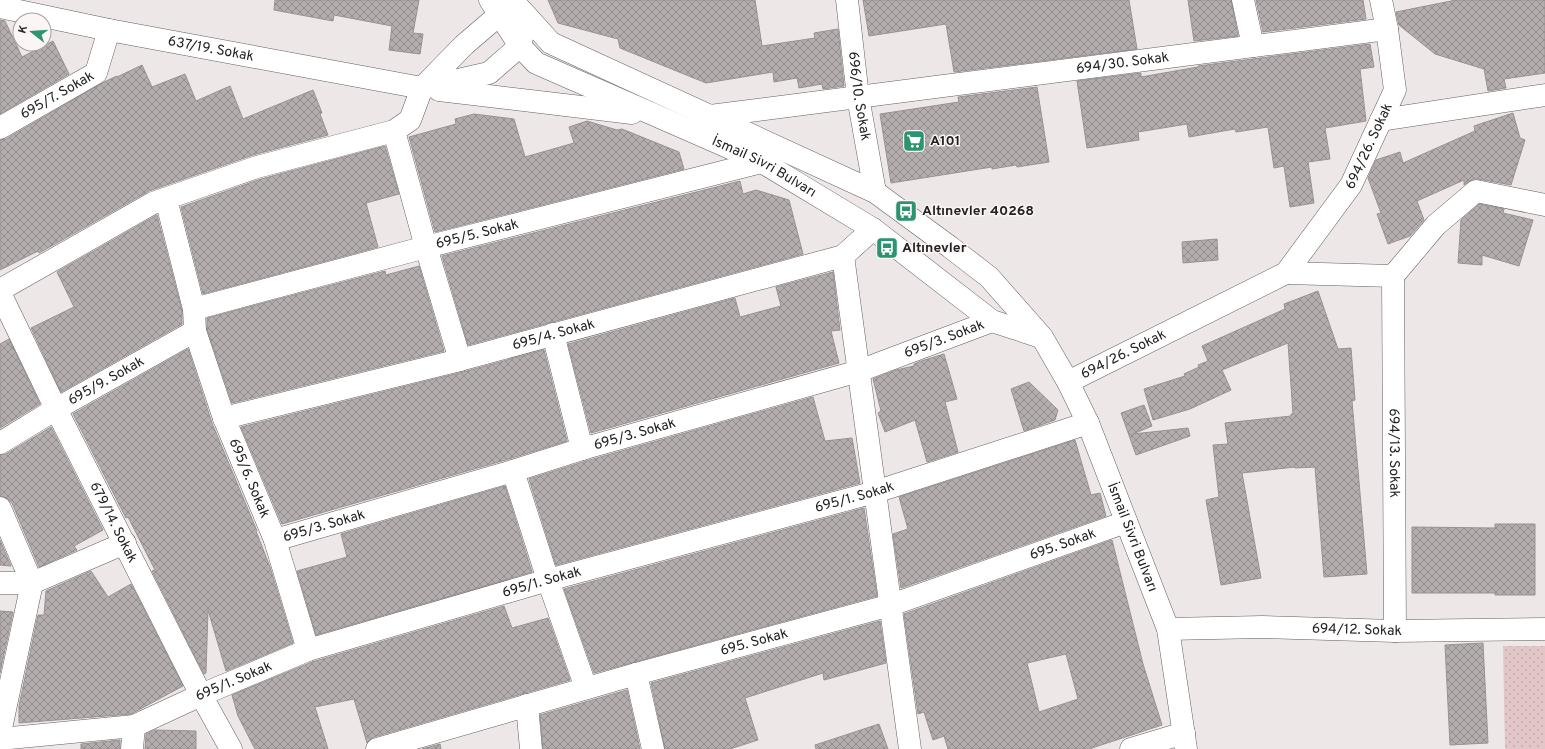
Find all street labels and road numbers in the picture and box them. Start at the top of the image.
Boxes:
street label: 637/19. Sokak [166,33,255,65]
street label: 694/30. Sokak [1075,49,1170,77]
street label: 696/10. Sokak [844,51,874,142]
street label: 695/7. Sokak [17,67,97,123]
street label: 694/26. Sokak [1342,100,1396,192]
street label: İsmail Sivri Bulvarı [709,132,819,201]
street label: 695/5. Sokak [434,215,520,253]
street label: 695/4. Sokak [510,315,597,354]
street label: 695/3. Sokak [902,316,987,362]
street label: 694/26. Sokak [1078,326,1169,383]
street label: 695/9. Sokak [65,353,147,409]
street label: 694/13. Sokak [1385,408,1403,498]
street label: 695/3. Sokak [592,415,678,454]
street label: 695/6. Sokak [225,436,273,520]
street label: 695/1. Sokak [813,478,896,516]
street label: 679/14. Sokak [86,479,141,566]
street label: İsmail Sivri Bulvarı [1103,480,1161,594]
street label: 695/3. Sokak [281,506,367,546]
street label: 695. Sokak [1027,525,1098,564]
street label: 695/1. Sokak [500,563,583,601]
street label: 694/12. Sokak [1312,620,1402,640]
street label: 695. Sokak [718,625,790,659]
street label: 695/1. Sokak [193,658,275,705]

